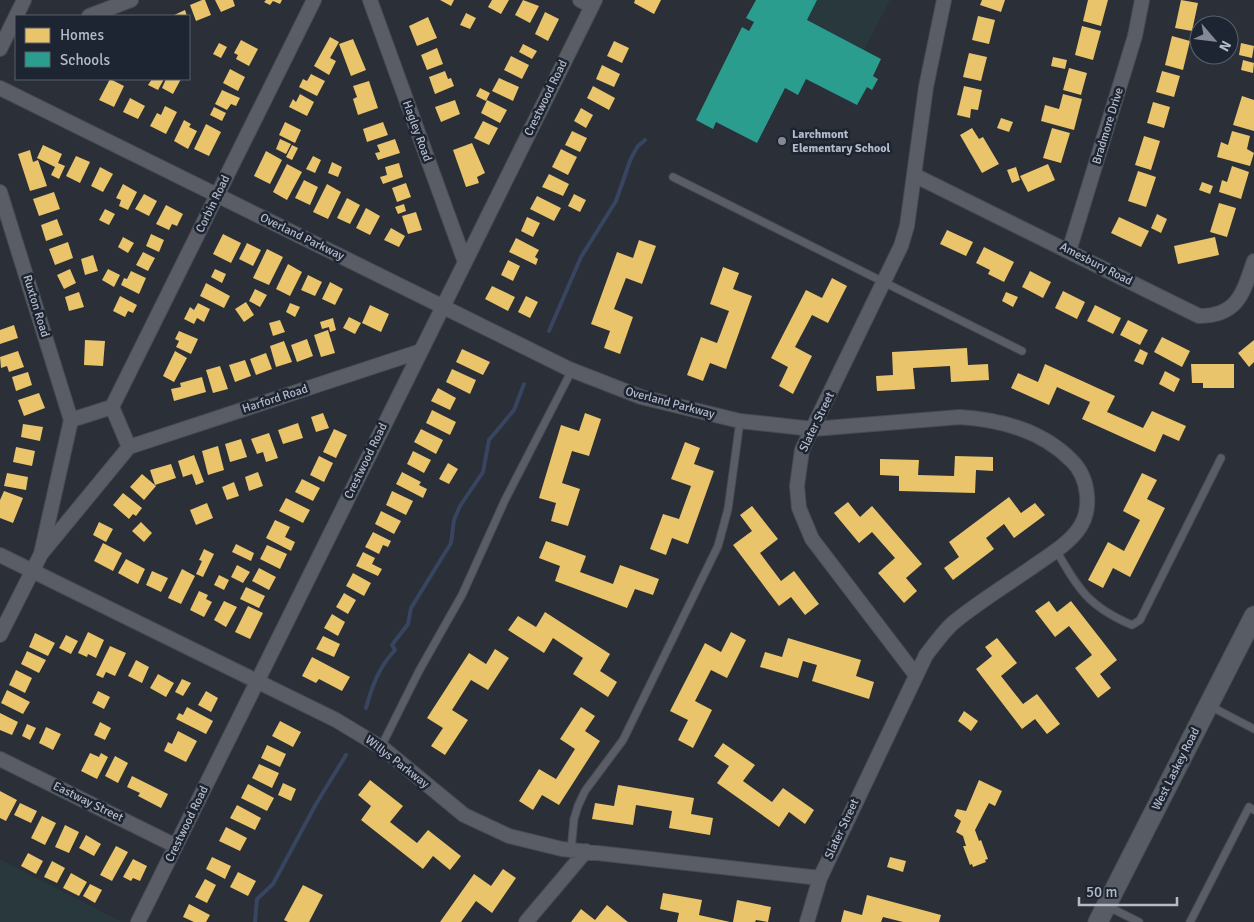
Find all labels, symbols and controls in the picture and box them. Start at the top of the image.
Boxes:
legend [15,15,190,80]
north arrow [1189,15,1239,65]
text: Homes [60,26,104,44]
text: N [1215,38,1235,54]
text: Schools [60,51,111,69]
street label: Crestwood Road [521,58,571,138]
street label: Bradmore Drive [1089,86,1127,166]
street label: Hagley Road [399,99,435,163]
place label: Larchmont Elementary School [792,127,891,156]
marker: Larchmont Elementary School [776,135,788,147]
street label: Corbin Road [193,173,233,235]
street label: Overland Parkway [257,210,347,264]
street label: Amesbury Road [1057,239,1135,289]
street label: Ruxton Road [19,273,53,339]
street label: Harford Road [240,381,310,417]
street label: Overland Parkway [624,384,717,422]
street label: Slater Street [796,390,838,454]
street label: Crestwood Road [341,421,391,501]
street label: West Laskey Road [1149,725,1203,813]
street label: Willys Parkway [362,732,432,792]
street label: Eastway Street [50,779,126,825]
street label: Crestwood Road [162,784,212,864]
street label: Slater Street [822,797,862,861]
scale bar [1079,874,1176,906]
text: 50 m [1086,883,1117,901]

